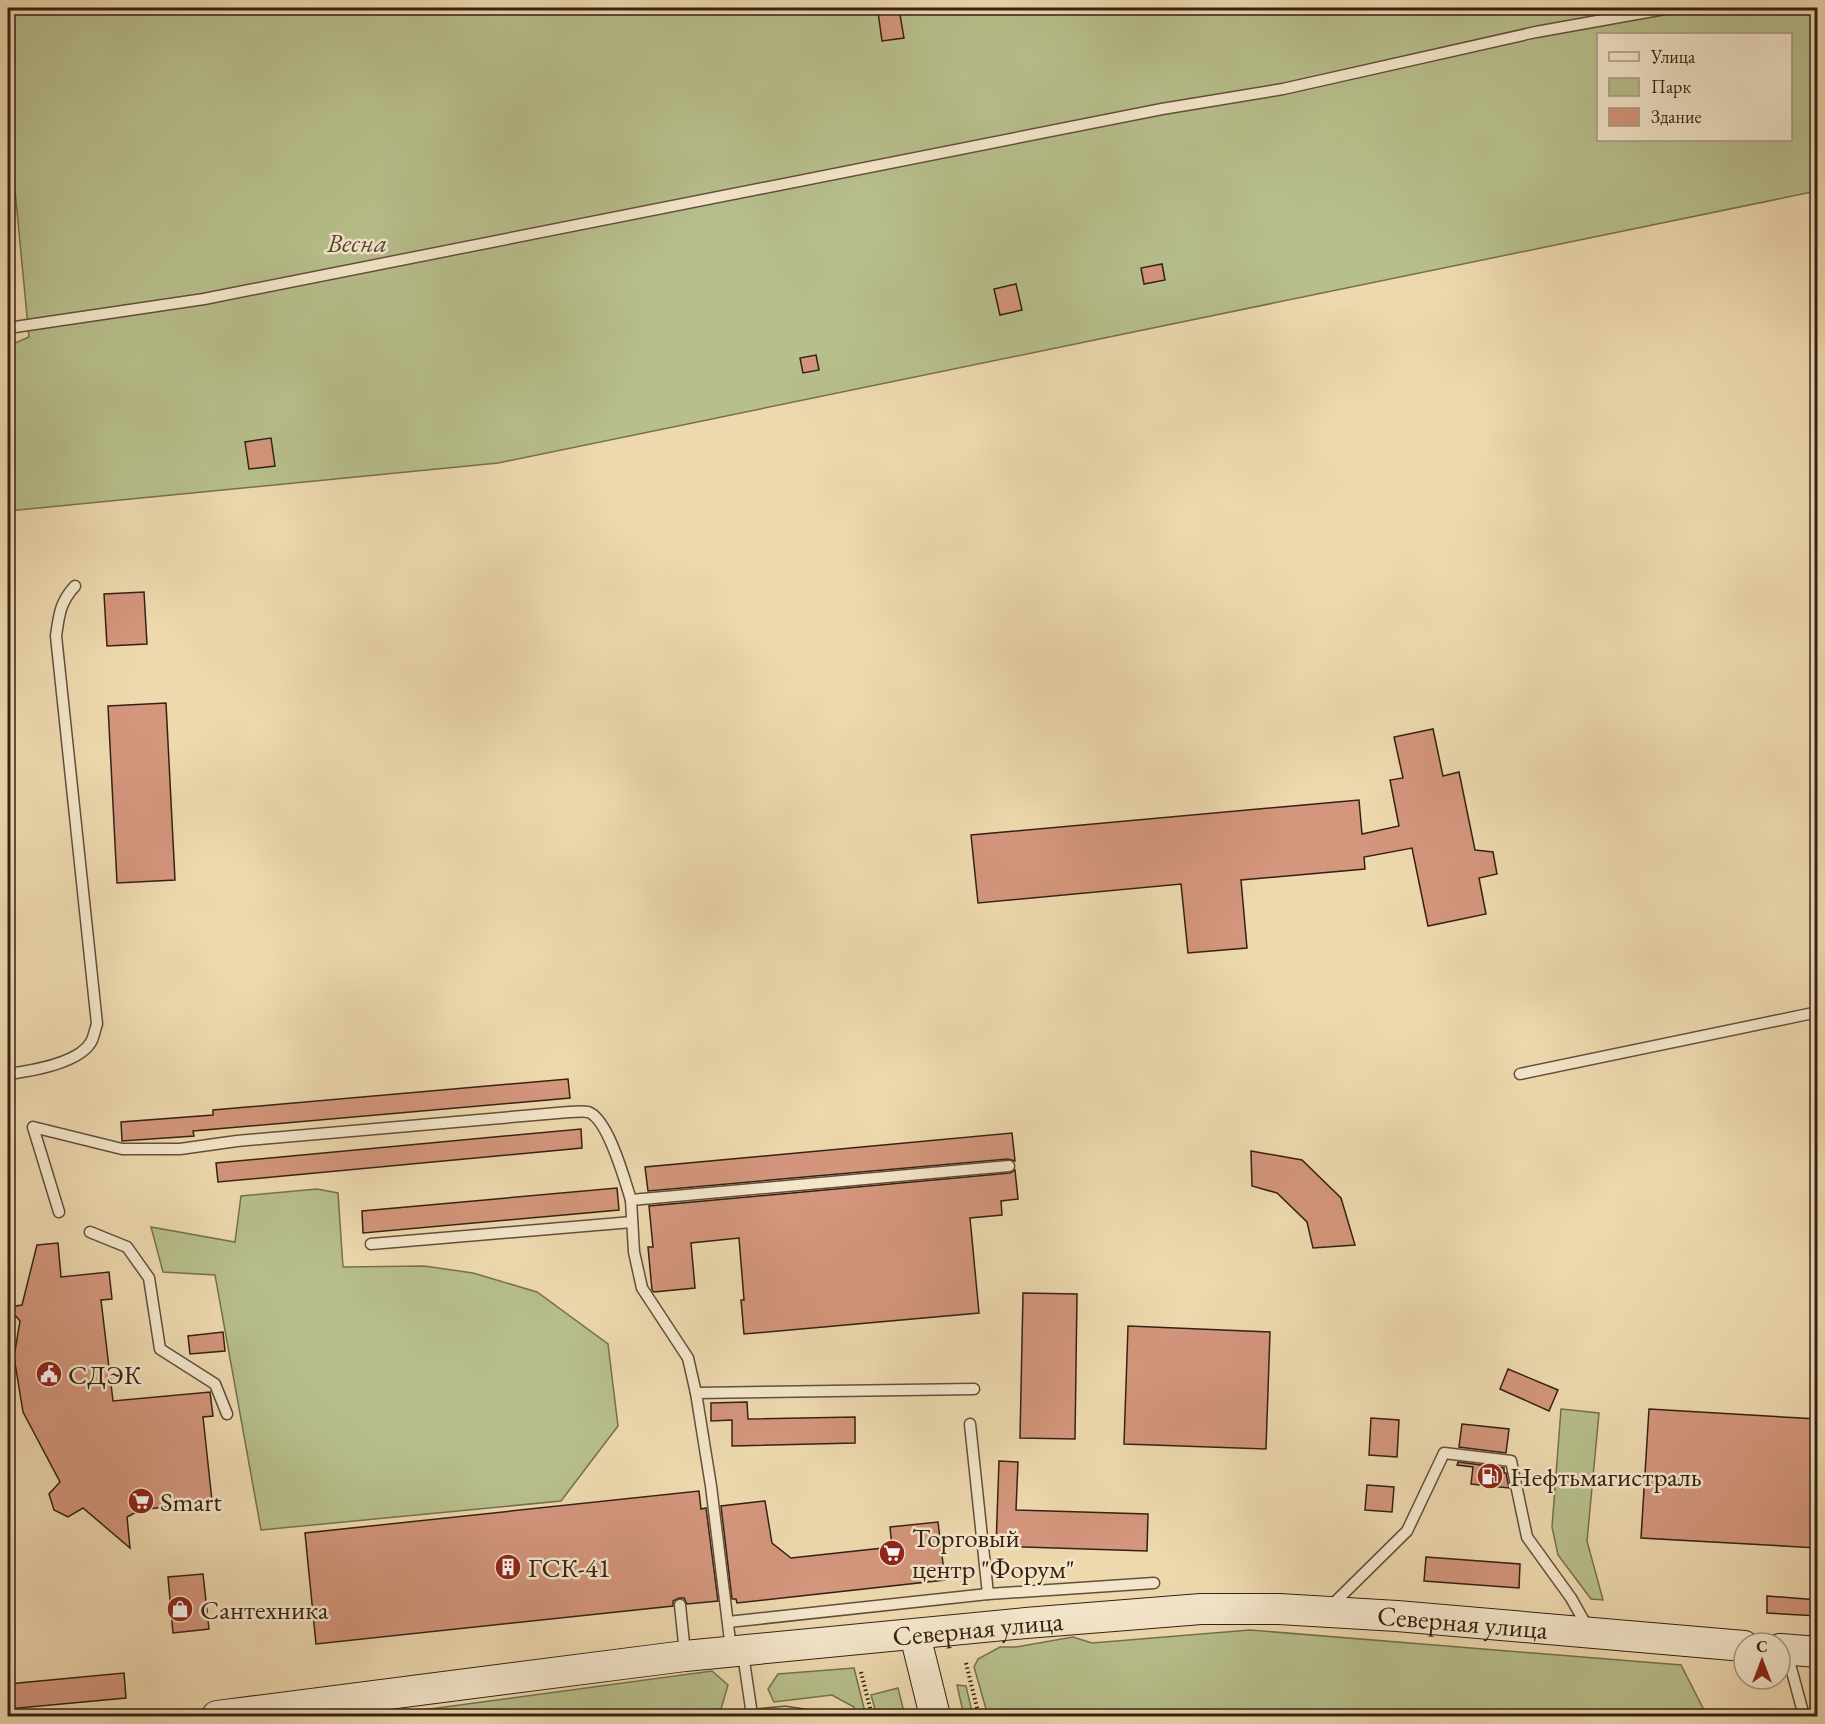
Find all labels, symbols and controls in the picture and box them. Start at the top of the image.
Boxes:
legend [1597,33,1792,141]
text: Улица [1650,45,1696,68]
text: Парк [1651,75,1691,98]
text: Здание [1651,105,1701,128]
park label: Весна [326,225,387,260]
place label: СДЭК [68,1357,142,1392]
public building icon: СДЭК [34,1359,64,1389]
place label: Нефтьмагистраль [1510,1459,1702,1494]
fuel station icon: Нефтьмагистраль [1475,1461,1505,1491]
place label: Smart [160,1484,222,1519]
supermarket icon: Smart [126,1486,156,1516]
place label: Торговый центр "Форум" [912,1520,1075,1586]
supermarket icon: Торговый центр "Форум" [877,1538,907,1568]
place label: ГСК-41 [528,1550,611,1585]
building icon: ГСК-41 [493,1552,523,1582]
place label: Сантехника [200,1592,329,1627]
shop icon: Сантехника [165,1594,195,1624]
street label: Северная улица [1376,1597,1550,1646]
street label: Северная улица [891,1603,1065,1653]
north arrow [1732,1631,1792,1691]
text: С [1756,1636,1768,1657]

